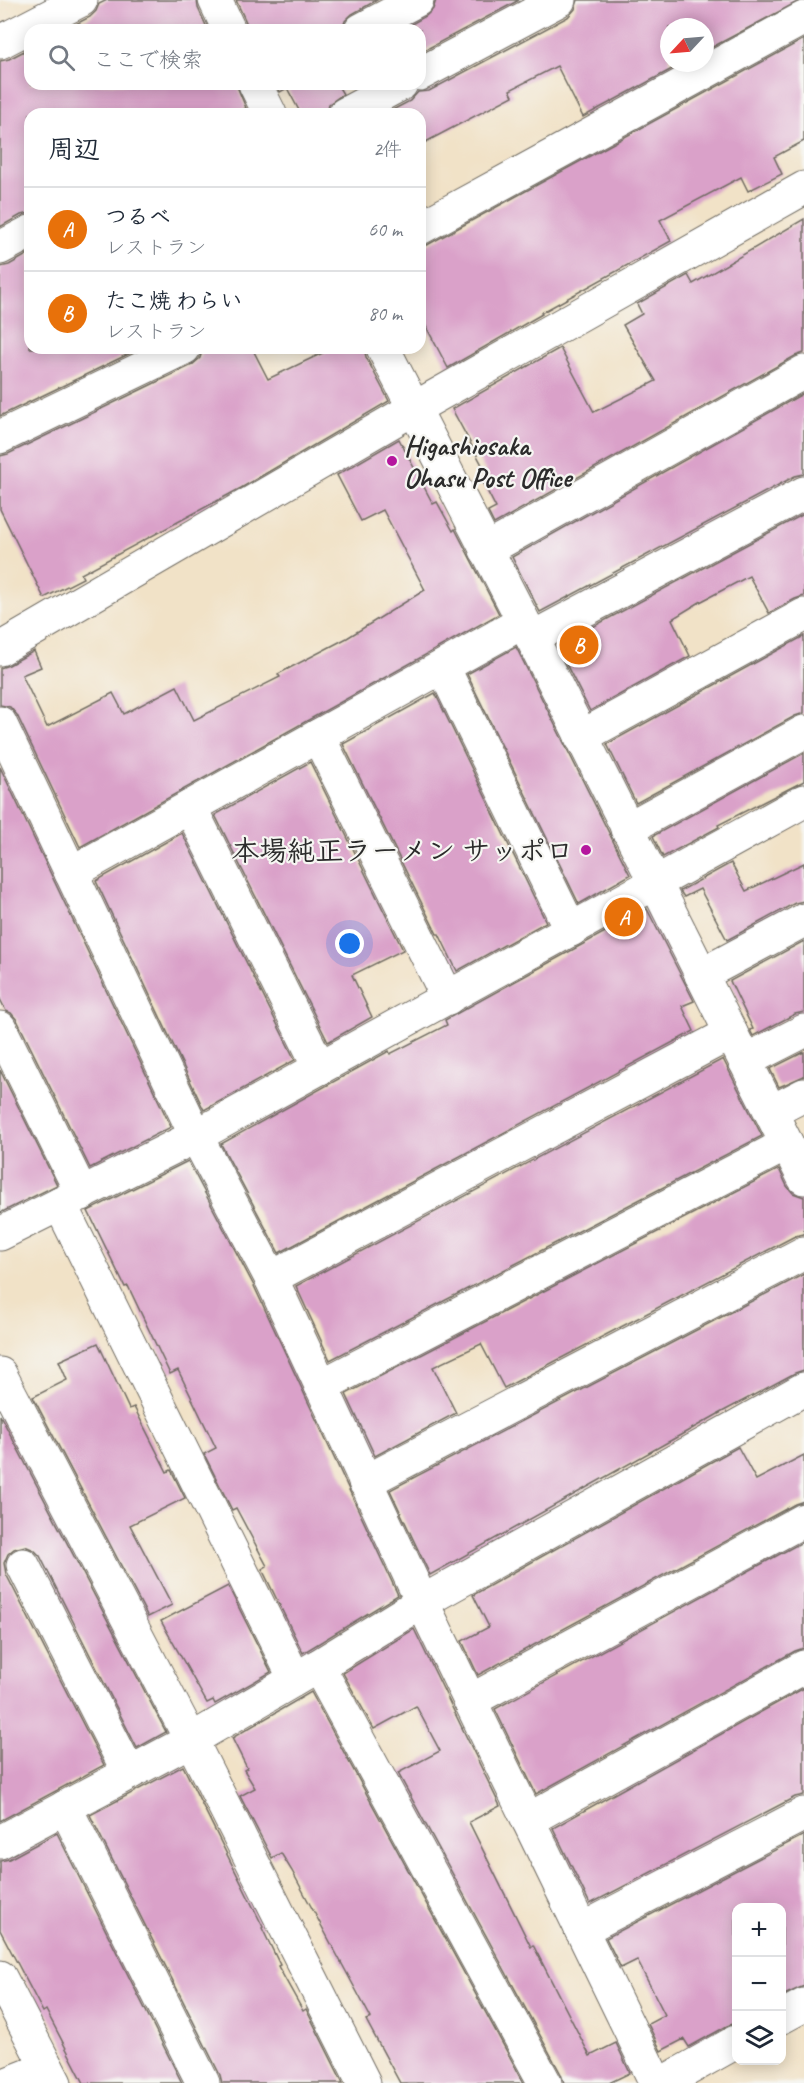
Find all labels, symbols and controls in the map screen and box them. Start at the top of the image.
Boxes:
north arrow [660,18,714,72]
search box [24,24,426,90]
icon: search [45,41,78,74]
text: ここで検索 [93,46,203,74]
text: 周辺 [48,133,100,166]
text: 2件 [373,137,402,162]
text: つるべ [105,203,171,231]
text: A [62,217,73,242]
text: 60 m [368,217,402,242]
text: レストラン [105,235,207,260]
text: たこ焼 わらい [105,287,242,315]
text: B [62,301,73,326]
text: 80 m [368,301,402,326]
text: レストラン [105,319,207,344]
place label: Higashiosaka Ohasu Post Office [404,428,574,495]
marker: Higashiosaka Ohasu Post Office [385,454,399,468]
pin: B [560,622,598,668]
place label: 本場純正ラーメン サッポロ [231,833,574,868]
marker: 本場純正ラーメン サッポロ [579,843,593,857]
pin: A [604,894,644,940]
your location [335,929,364,958]
map controls [732,1903,786,2065]
button: + [732,1903,786,1957]
button: − [732,1957,786,2011]
button: layers [732,2011,786,2065]

